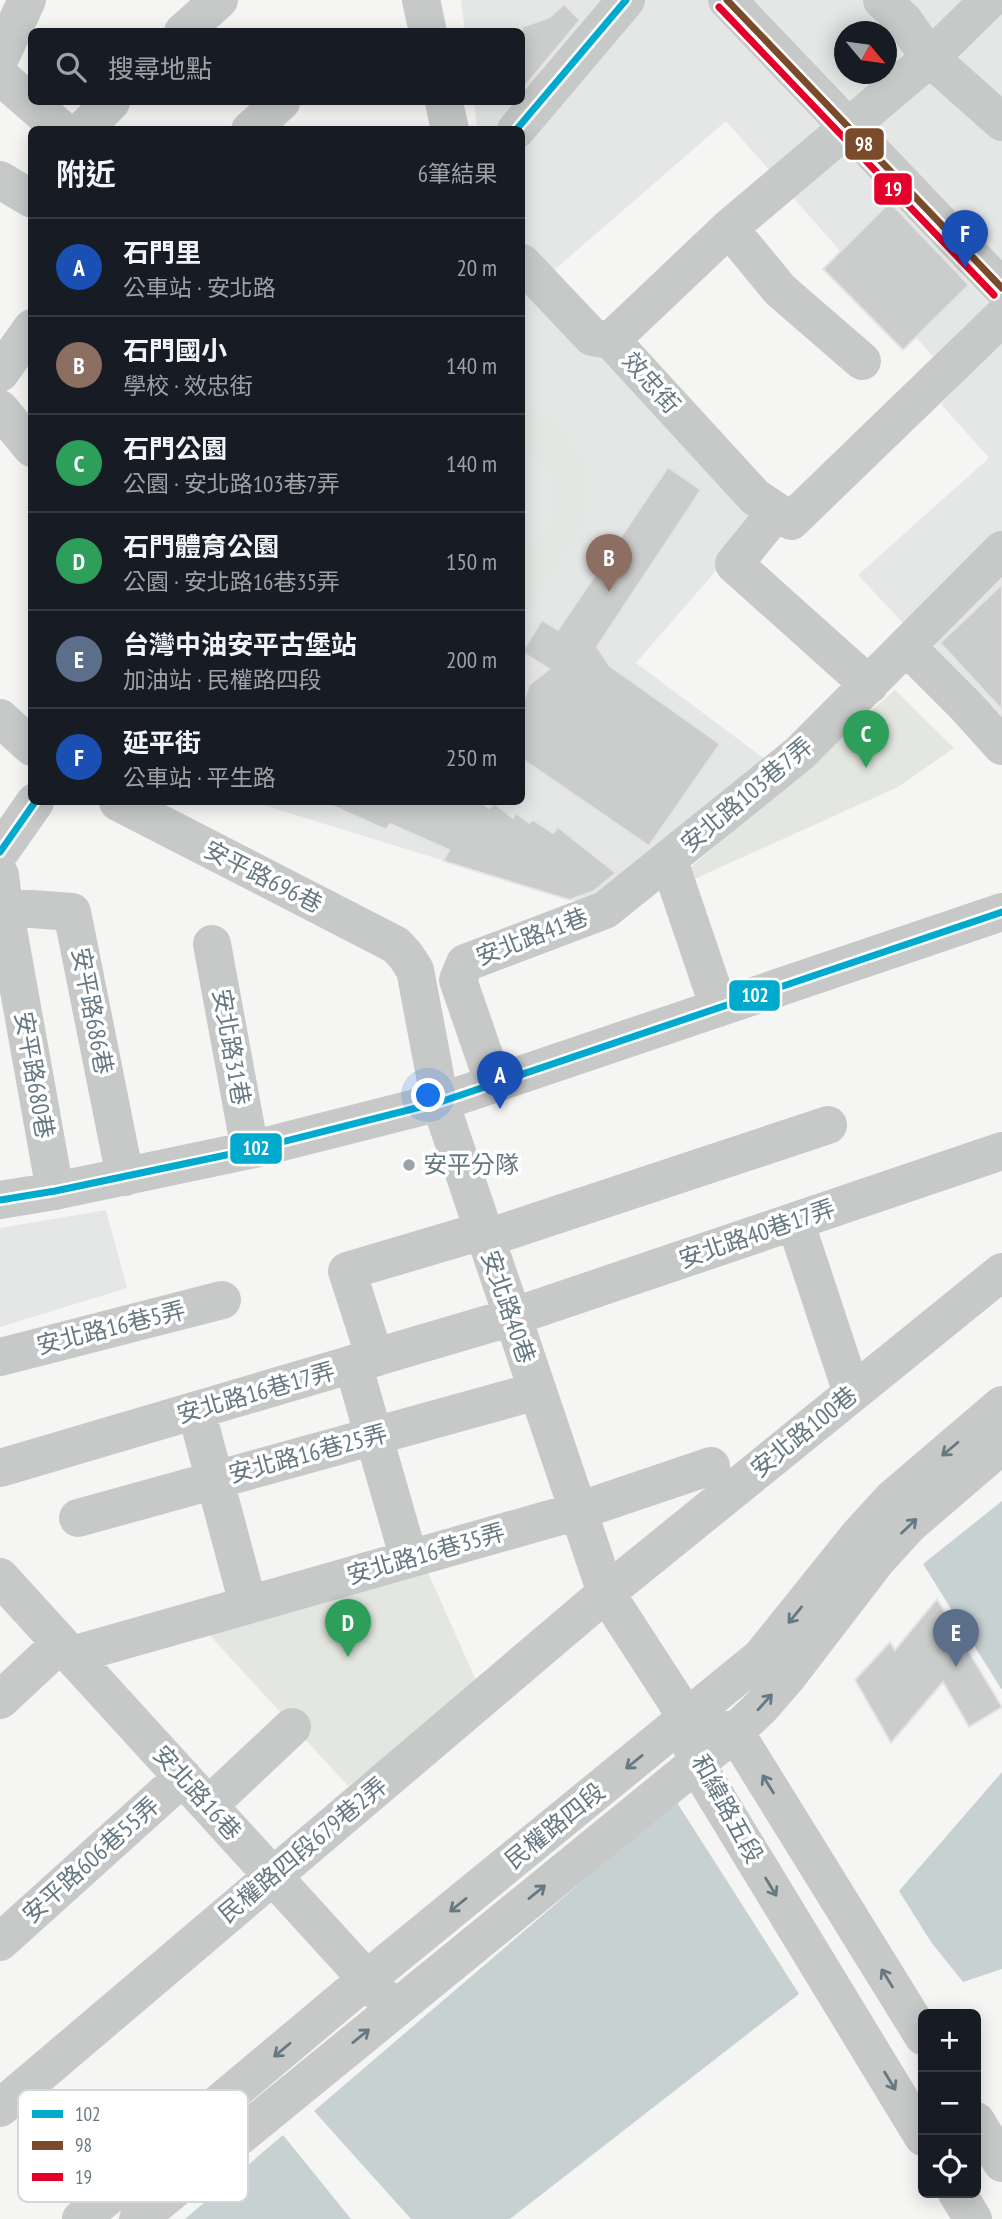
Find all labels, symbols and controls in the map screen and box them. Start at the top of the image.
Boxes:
north arrow [834,21,897,84]
search box [28,28,525,105]
icon: search [52,48,90,86]
text: 搜尋地點 [108,52,212,85]
line badge: 98 [844,127,885,161]
text: 98 [855,132,873,156]
text: 附近 [56,154,116,193]
text: 6筆結果 [418,159,497,188]
line badge: 19 [873,172,913,206]
text: 19 [884,177,902,201]
pin: F [942,210,988,268]
text: 石門里 [123,236,201,269]
text: A [73,253,85,282]
text: 20 m [456,253,497,282]
text: 公車站 · 安北路 [123,273,276,302]
text: 石門國小 [123,334,227,367]
street label: 效忠街 [616,346,687,420]
text: B [73,351,85,380]
text: 140 m [446,351,497,380]
text: 學校 · 效忠街 [123,371,253,400]
text: 石門公園 [123,432,227,465]
text: C [74,449,84,478]
text: 140 m [446,449,497,478]
text: 公園 · 安北路103巷7弄 [123,469,340,498]
text: 石門體育公園 [123,530,279,563]
pin: B [586,534,632,592]
text: D [73,547,85,576]
text: 150 m [446,547,497,576]
text: 公園 · 安北路16巷35弄 [123,567,340,596]
text: 台灣中油安平古堡站 [123,628,357,661]
text: E [74,645,84,674]
text: 200 m [446,645,497,674]
text: 加油站 · 民權路四段 [123,665,322,694]
pin: C [843,710,889,768]
text: 延平街 [123,726,201,759]
street label: 安北路103巷7弄 [674,730,819,859]
text: F [74,743,84,772]
text: 250 m [446,743,497,772]
text: 公車站 · 平生路 [123,763,276,792]
street label: 安平路696巷 [199,834,327,920]
street label: 安北路41巷 [471,901,592,972]
street label: 安平路686巷 [65,945,120,1077]
line badge: 102 [728,979,781,1012]
text: 102 [741,983,769,1007]
street label: 安北路31巷 [206,986,257,1108]
street label: 安平路680巷 [8,1009,61,1141]
pin: A [477,1051,523,1109]
your location [411,1078,445,1112]
line badge: 102 [229,1132,283,1165]
text: 102 [242,1136,270,1160]
place label: 安平分隊 [423,1149,519,1180]
marker: 安平分隊 [401,1157,417,1173]
street label: 安北路40巷17弄 [675,1192,839,1275]
street label: 安北路40巷 [475,1246,542,1367]
street label: 安北路16巷5弄 [33,1294,189,1361]
street label: 安北路16巷17弄 [173,1355,339,1430]
street label: 安北路100巷 [744,1379,863,1484]
street label: 安北路16巷25弄 [225,1417,391,1490]
one-way arrow [941,1441,959,1457]
street label: 安北路16巷35弄 [343,1516,509,1591]
one-way arrow [900,1517,917,1534]
pin: D [325,1599,371,1657]
one-way arrow [787,1605,803,1623]
pin: E [933,1609,979,1667]
one-way arrow [757,1694,774,1711]
street label: 安北路16巷 [147,1739,248,1847]
street label: 和緯路五段 [685,1749,770,1869]
one-way arrow [625,1754,643,1769]
street label: 民權路四段679巷2弄 [212,1770,394,1929]
one-way arrow [760,1775,774,1795]
street label: 民權路四段 [498,1776,611,1875]
street label: 安平路606巷55弄 [16,1790,166,1929]
one-way arrow [765,1877,779,1897]
one-way arrow [528,1884,546,1899]
one-way arrow [449,1897,467,1913]
one-way arrow [880,1968,894,1988]
map controls [918,2009,981,2198]
button: + [918,2009,981,2072]
one-way arrow [352,2028,370,2044]
one-way arrow [274,2042,292,2058]
one-way arrow [883,2071,897,2091]
button: − [918,2072,981,2135]
legend [18,2090,248,2202]
text: 102 [75,2102,101,2126]
text: 98 [75,2133,92,2157]
button: locate [918,2135,981,2198]
text: 19 [75,2165,92,2189]

